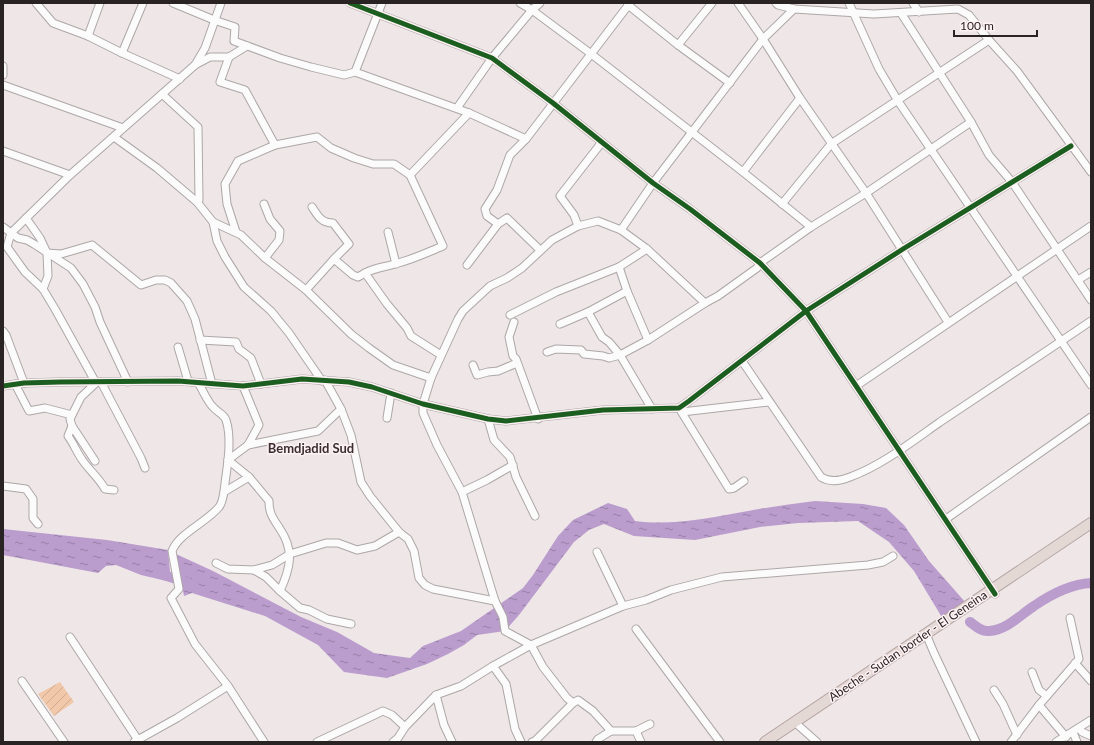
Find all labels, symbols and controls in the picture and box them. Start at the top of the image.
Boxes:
scale bar [954,12,1037,38]
text: 100 m [960,18,994,33]
district label: Bemdjadid Sud [268,440,354,456]
street label: Abeche - Sudan border - El Geneina [826,587,990,704]

